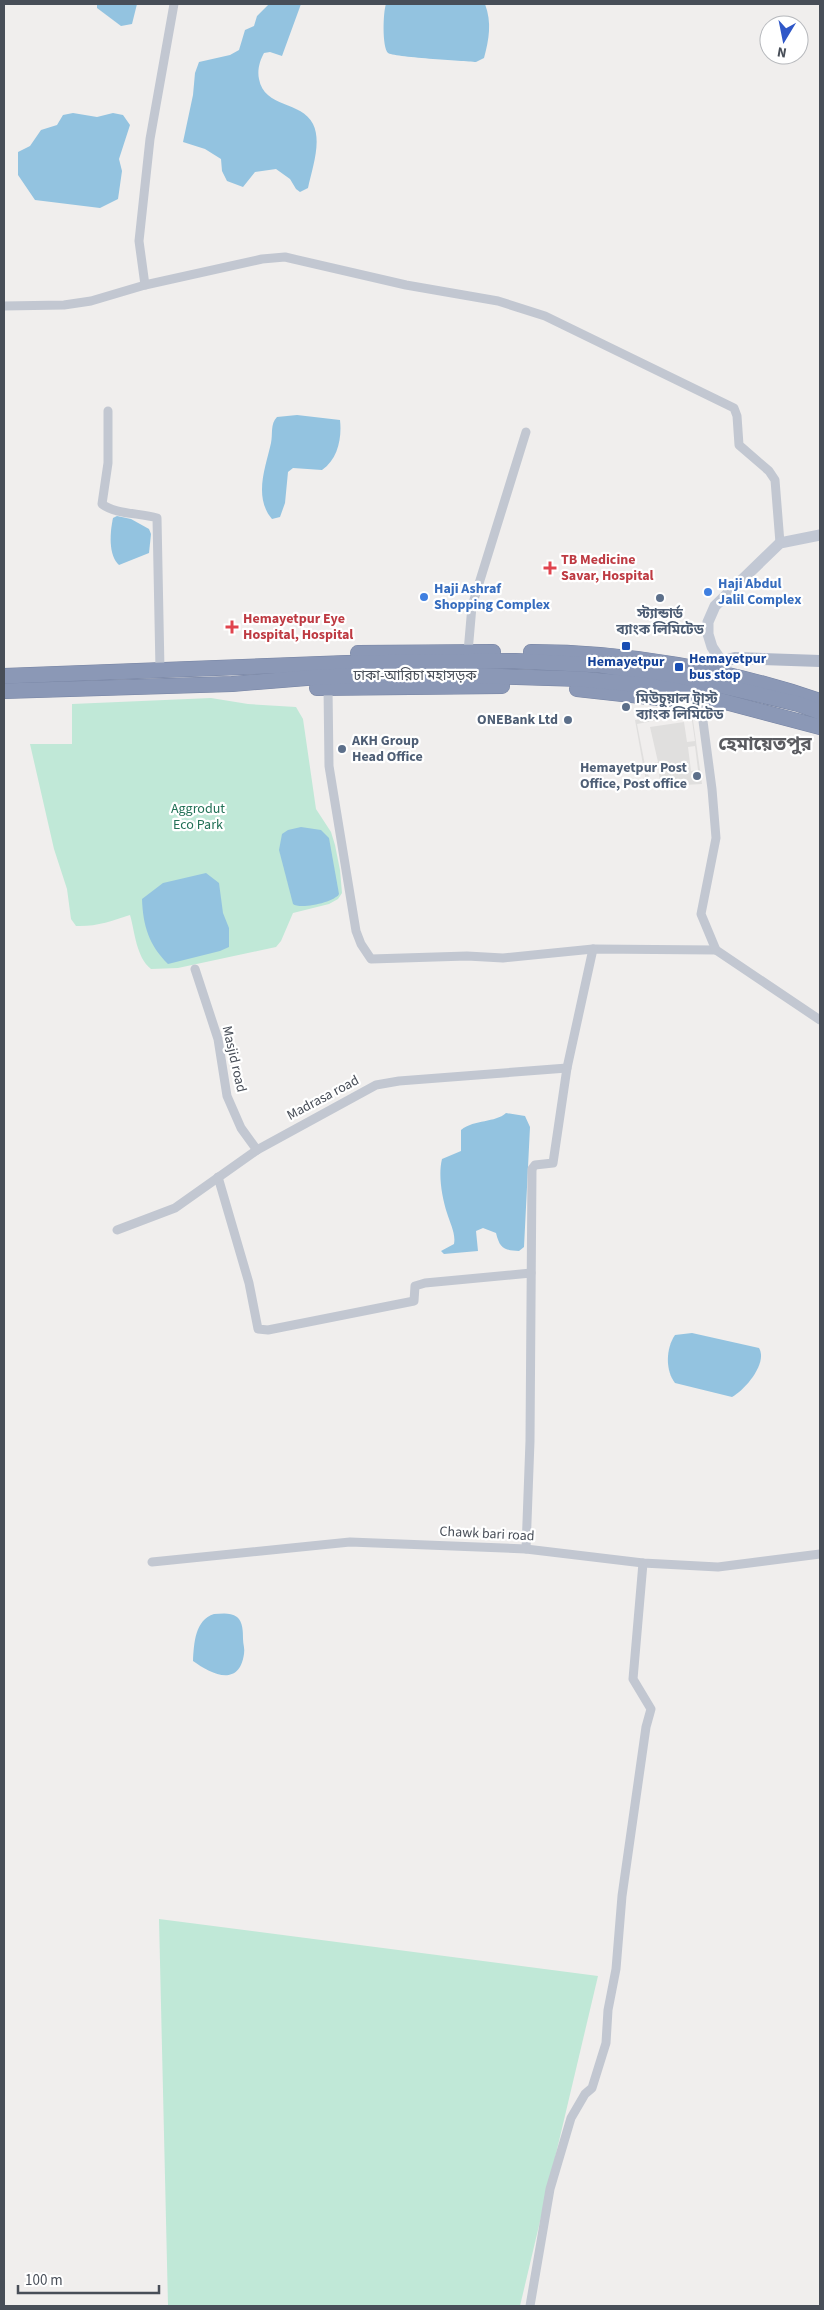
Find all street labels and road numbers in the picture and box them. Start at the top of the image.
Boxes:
street label: ঢাকা-আরিচা মহাসড়ক [353,666,477,686]
street label: Masjid road [217,1024,251,1094]
street label: Madrasa road [283,1071,363,1125]
street label: Chawk bari road [439,1522,535,1546]

